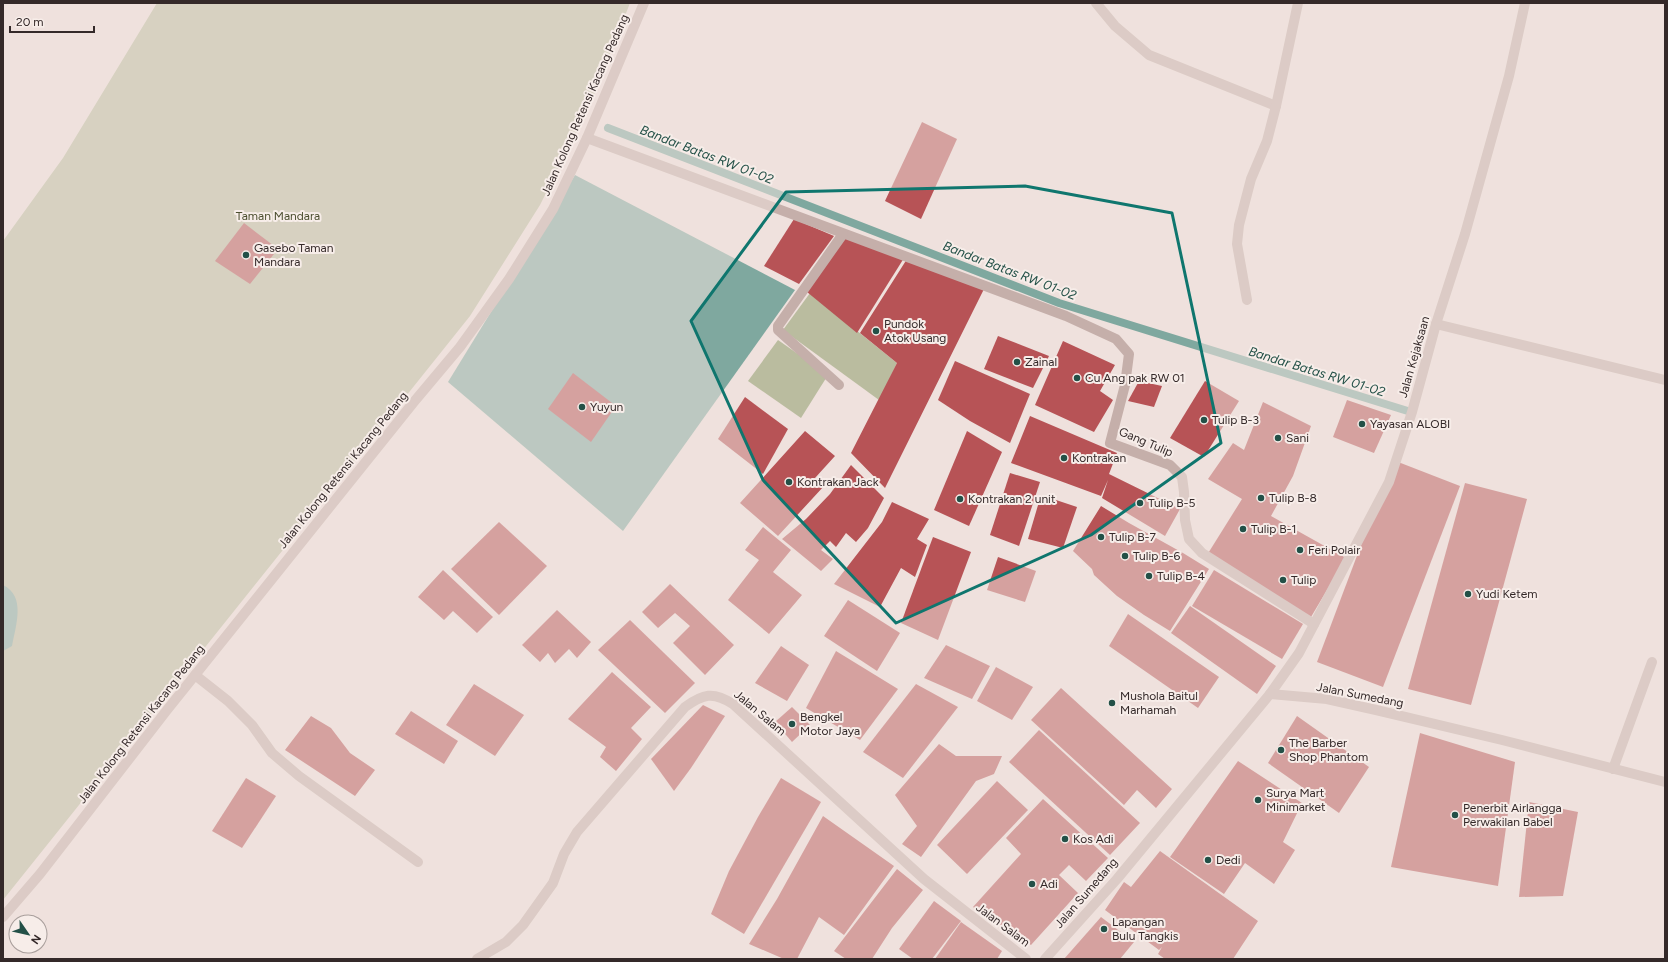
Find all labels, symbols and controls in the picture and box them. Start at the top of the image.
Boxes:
scale bar [10,8,94,34]
street label: Jalan Kolong Retensi Kacang Pedang [538,12,632,198]
text: 20 m [16,15,44,29]
water label: Bandar Batas RW 01-02 [638,122,776,187]
park label: Taman Mandara [236,209,320,223]
water label: Bandar Batas RW 01-02 [941,238,1079,303]
place label: Gasebo Taman Mandara [254,241,334,269]
marker: Gasebo Taman Mandara [241,250,251,260]
street label: Jalan Kejaksaan [1396,314,1432,399]
place label: Pundok Atok Usang [884,317,946,345]
marker: Pundok Atok Usang [871,326,881,336]
water label: Bandar Batas RW 01-02 [1247,344,1388,400]
place label: Zainal [1025,355,1057,369]
marker: Zainal [1012,357,1022,367]
place label: Cu Ang pak RW 01 [1085,371,1185,385]
marker: Cu Ang pak RW 01 [1072,373,1082,383]
street label: Jalan Kolong Retensi Kacang Pedang [275,389,411,551]
place label: Yuyun [590,400,624,414]
marker: Yuyun [577,402,587,412]
place label: Tulip B-3 [1212,413,1259,427]
marker: Tulip B-3 [1199,415,1209,425]
place label: Yayasan ALOBI [1370,417,1450,431]
marker: Yayasan ALOBI [1357,419,1367,429]
street label: Gang Tulip [1117,424,1175,460]
place label: Sani [1286,431,1309,445]
marker: Sani [1273,433,1283,443]
place label: Kontrakan [1072,451,1126,465]
marker: Kontrakan [1059,453,1069,463]
place label: Kontrakan Jack [797,475,879,489]
marker: Kontrakan Jack [784,477,794,487]
place label: Tulip B-8 [1269,491,1317,505]
place label: Kontrakan 2 unit [968,492,1056,506]
marker: Tulip B-8 [1256,493,1266,503]
marker: Kontrakan 2 unit [955,494,965,504]
place label: Tulip B-5 [1148,496,1196,510]
marker: Tulip B-5 [1135,498,1145,508]
place label: Tulip B-1 [1251,522,1297,536]
marker: Tulip B-1 [1238,524,1248,534]
place label: Tulip B-7 [1109,530,1157,544]
marker: Tulip B-7 [1096,532,1106,542]
place label: Feri Polair [1308,543,1360,557]
marker: Feri Polair [1295,545,1305,555]
place label: Tulip B-6 [1133,549,1181,563]
marker: Tulip B-6 [1120,551,1130,561]
place label: Tulip B-4 [1157,569,1206,583]
marker: Tulip B-4 [1144,571,1154,581]
place label: Tulip [1291,573,1316,587]
marker: Tulip [1278,575,1288,585]
place label: Yudi Ketem [1476,587,1537,601]
marker: Yudi Ketem [1463,589,1473,599]
street label: Jalan Kolong Retensi Kacang Pedang [75,642,207,806]
street label: Jalan Sumedang [1315,680,1405,710]
street label: Jalan Salam [731,687,789,739]
place label: Mushola Baitul Marhamah [1120,689,1198,717]
marker: Mushola Baitul Marhamah [1107,698,1117,708]
place label: Bengkel Motor Jaya [800,710,860,738]
marker: Bengkel Motor Jaya [787,719,797,729]
place label: The Barber Shop Phantom [1289,736,1368,764]
marker: The Barber Shop Phantom [1276,745,1286,755]
place label: Surya Mart Minimarket [1266,786,1326,814]
marker: Surya Mart Minimarket [1253,795,1263,805]
place label: Penerbit Airlangga Perwakilan Babel [1463,801,1562,829]
marker: Penerbit Airlangga Perwakilan Babel [1450,810,1460,820]
place label: Kos Adi [1073,832,1114,846]
marker: Kos Adi [1060,834,1070,844]
place label: Dedi [1216,853,1241,867]
street label: Jalan Sumedang [1052,855,1120,931]
marker: Dedi [1203,855,1213,865]
place label: Adi [1040,877,1058,891]
marker: Adi [1027,879,1037,889]
street label: Jalan Salam [974,900,1032,950]
north arrow [8,914,48,954]
place label: Lapangan Bulu Tangkis [1112,915,1179,943]
marker: Lapangan Bulu Tangkis [1099,924,1109,934]
text: N [28,932,44,946]

